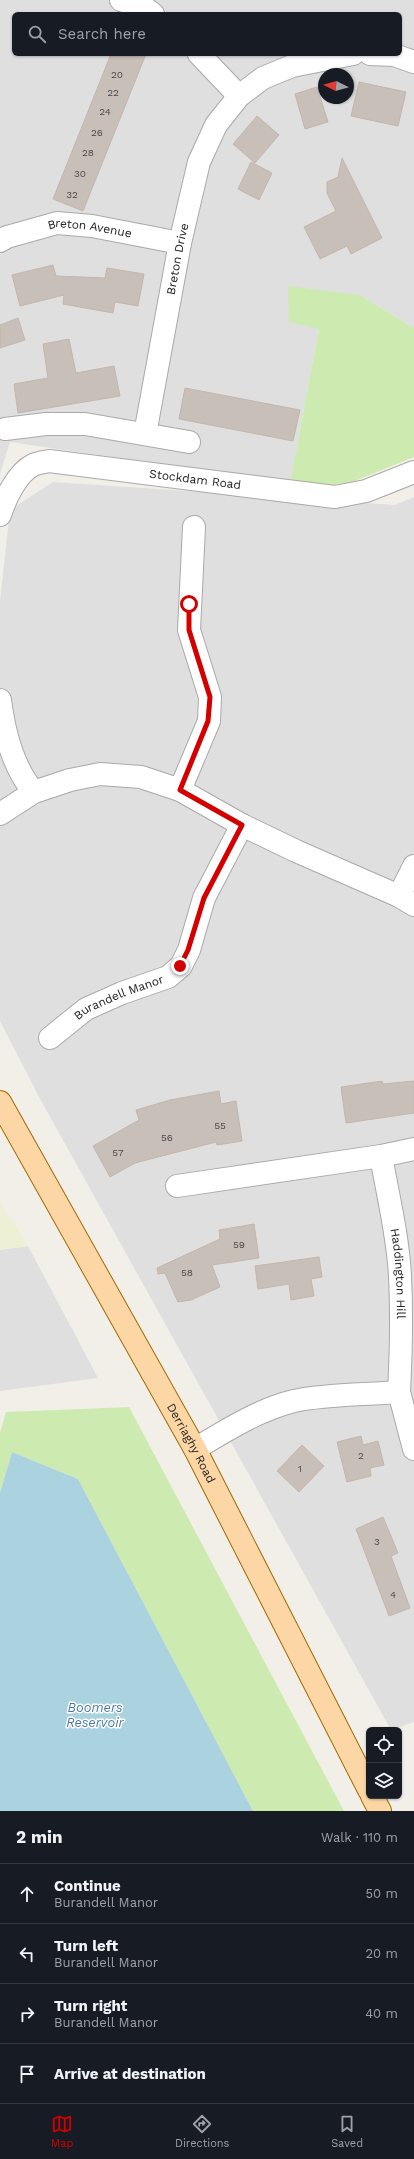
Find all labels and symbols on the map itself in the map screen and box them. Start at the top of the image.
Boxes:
north arrow [318,68,354,104]
house number: 20 [111,69,123,80]
house number: 22 [107,87,119,98]
house number: 24 [99,106,111,117]
house number: 26 [91,127,103,138]
house number: 28 [82,147,94,158]
house number: 30 [74,168,86,179]
house number: 32 [66,189,78,200]
street label: Breton Avenue [46,216,133,241]
street label: Breton Drive [164,222,191,296]
street label: Stockdam Road [148,467,242,492]
route start [180,595,198,613]
route end [171,957,189,975]
street label: Burandell Manor [71,972,165,1023]
house number: 55 [214,1120,226,1131]
house number: 56 [161,1132,173,1143]
house number: 57 [112,1147,124,1158]
street label: Haddington Hill [388,1227,408,1319]
house number: 59 [233,1239,245,1250]
house number: 58 [181,1267,193,1278]
street label: Derriaghy Road [164,1401,218,1485]
house number: 2 [358,1450,364,1461]
house number: 1 [298,1463,302,1474]
house number: 3 [374,1536,380,1547]
house number: 4 [390,1589,396,1600]
water label: Boomers Reservoir [66,1700,125,1730]

